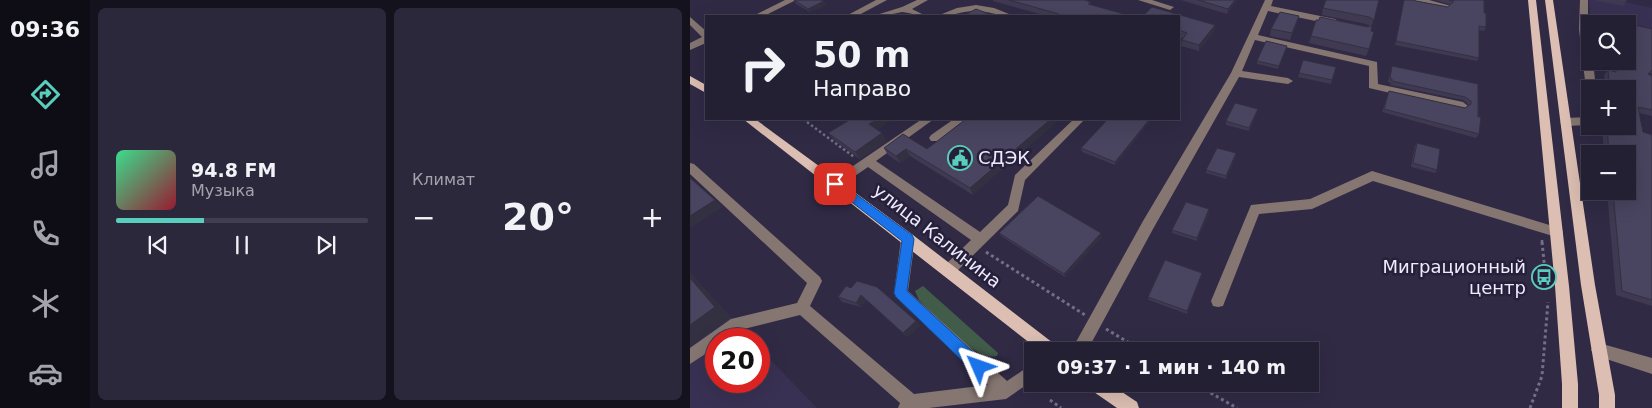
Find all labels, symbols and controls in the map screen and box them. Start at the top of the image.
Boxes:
map controls [1581,15,1636,200]
button: search [1581,15,1636,70]
text: 09:36 [10,17,80,42]
icon: right [730,35,795,100]
text: 50 m [813,35,910,75]
text: Направо [813,76,911,101]
icon: directions [28,77,63,112]
button: + [1581,80,1636,135]
public building icon: СДЭК [947,145,973,171]
button: − [1581,145,1636,200]
icon: music [28,147,63,182]
place label: СДЭК [978,147,1030,168]
text: 94.8 FM [191,159,276,181]
pin [814,163,856,205]
text: Климат [412,170,475,189]
icon: arrive [821,170,849,198]
street label: улица Калинина [869,179,1005,292]
text: Музыка [191,181,255,200]
text: 20° [502,195,574,239]
text: − [412,201,435,234]
text: + [641,201,664,234]
icon: phone [28,216,63,251]
icon: previous [144,231,172,259]
icon: pause [228,231,256,259]
icon: next [312,231,340,259]
place label: Миграционный центр [1382,256,1526,298]
bus stop icon: Миграционный центр [1531,264,1557,290]
icon: climate [28,286,63,321]
speed limit sign: 20 [705,328,770,393]
position arrow [952,340,1004,392]
icon: car [28,356,63,391]
text: 09:37 · 1 мин · 140 m [1057,356,1286,378]

